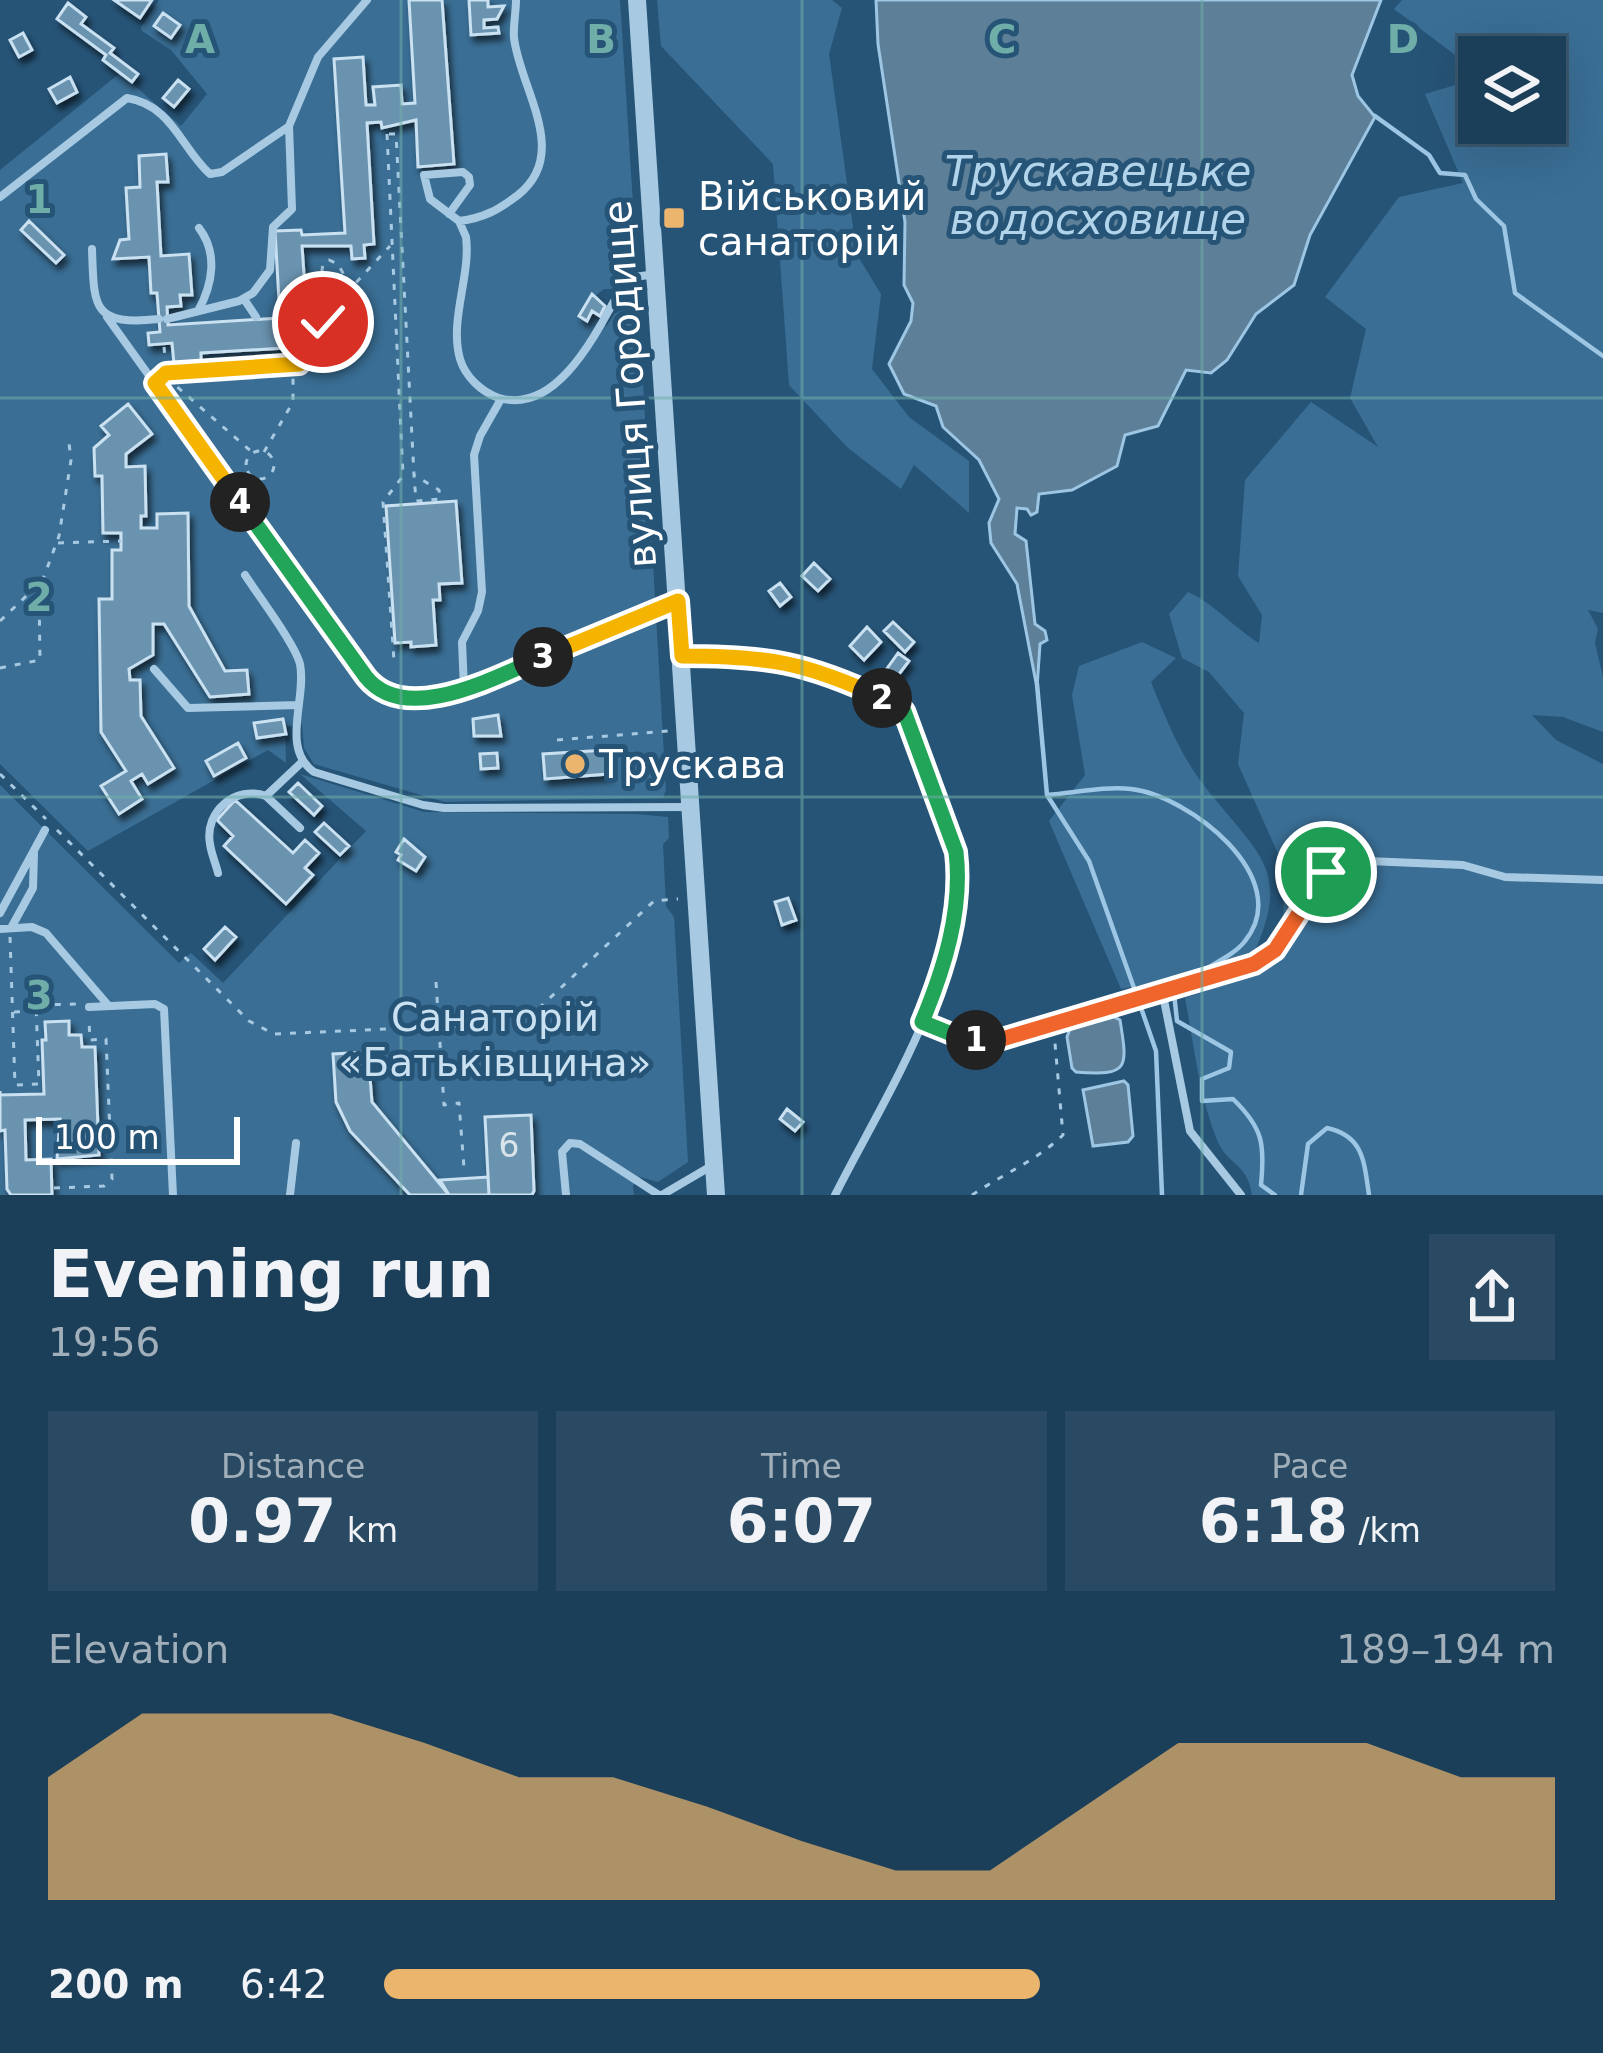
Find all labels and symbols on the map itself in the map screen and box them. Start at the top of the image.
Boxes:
text: A [185,17,215,62]
text: B [586,17,616,62]
text: C [988,17,1016,62]
text: D [1387,17,1419,62]
water label: Трускавецьке водосховище [945,147,1251,244]
place label: Військовий санаторій [698,174,926,264]
text: 1 [25,177,53,222]
street label: вулиця Городище [595,199,665,569]
marker: Військовий санаторій [661,205,687,231]
pin [272,271,374,373]
pin: 4 [210,472,270,532]
text: 2 [25,575,53,620]
pin: 3 [513,627,573,687]
pin: 2 [852,668,912,728]
place label: Трускава [598,742,786,787]
marker: Трускава [562,751,588,777]
pin [1275,821,1377,923]
text: 3 [25,973,53,1018]
park label: Санаторій «Батьківщина» [339,995,651,1085]
pin: 1 [946,1010,1006,1070]
scale bar [36,1111,240,1164]
house number: 6 [499,1126,520,1165]

